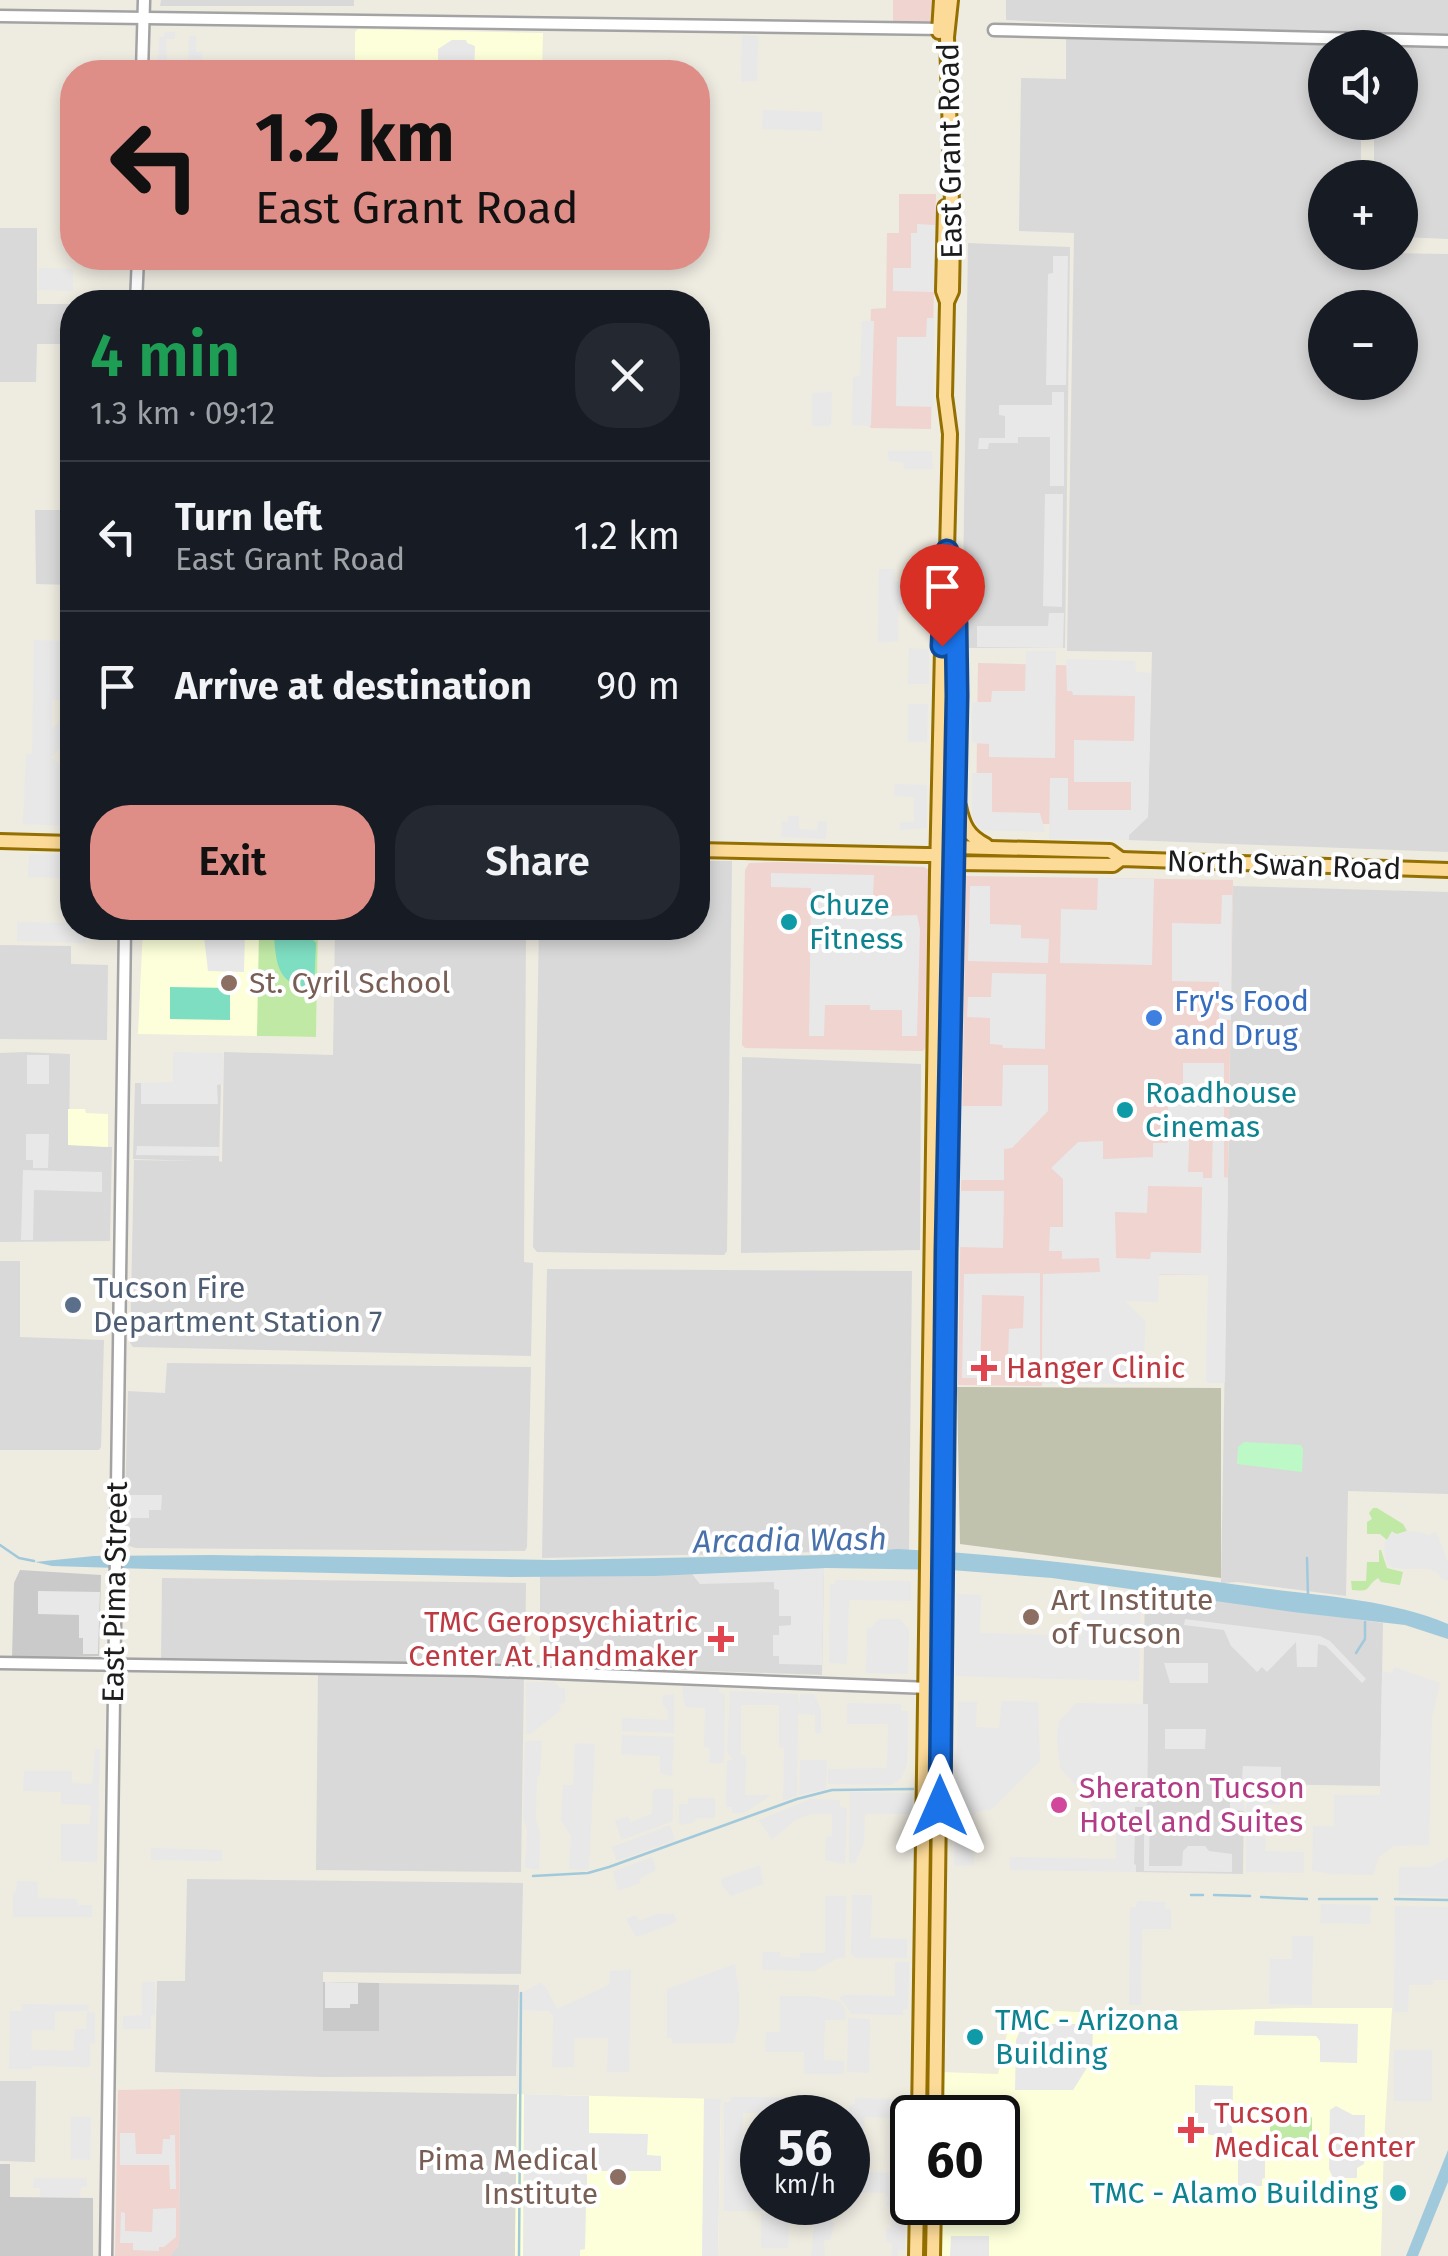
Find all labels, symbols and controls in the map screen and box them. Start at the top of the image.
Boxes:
map controls [1308,30,1418,400]
button: sound [1308,30,1418,140]
street label: East Grant Road [930,43,970,259]
text: 1.2 km [255,96,455,180]
icon: left [90,100,220,230]
button: + [1308,160,1418,270]
text: East Grant Road [255,181,579,235]
button: − [1308,290,1418,400]
text: 4 min [90,320,241,392]
button: close [575,323,680,428]
text: 1.3 km · 09:12 [90,394,275,432]
text: Turn left [175,494,322,540]
icon: left [90,509,145,564]
text: 1.2 km [574,513,680,559]
text: East Grant Road [175,540,405,578]
pin [900,544,985,647]
icon: arrive [915,559,970,614]
icon: arrive [90,659,145,714]
text: Arrive at destination [175,663,532,709]
text: 90 m [596,663,680,709]
button: Exit [90,805,375,920]
button: Share [395,805,680,920]
street label: North Swan Road [1166,843,1402,887]
place label: Chuze Fitness [809,887,904,957]
marker: Chuze Fitness [778,911,800,933]
place label: St. Cyril School [249,965,451,1001]
marker: St. Cyril School [218,972,240,994]
place label: Fry's Food and Drug [1174,983,1309,1053]
marker: Fry's Food and Drug [1143,1007,1165,1029]
place label: Roadhouse Cinemas [1145,1075,1297,1145]
marker: Roadhouse Cinemas [1114,1099,1136,1121]
place label: Tucson Fire Department Station 7 [93,1270,382,1340]
marker: Tucson Fire Department Station 7 [62,1294,84,1316]
place label: Hanger Clinic [1006,1350,1185,1386]
marker: Hanger Clinic [971,1355,997,1381]
street label: East Pima Street [95,1481,135,1703]
water label: Arcadia Wash [691,1519,887,1561]
place label: Art Institute of Tucson [1051,1582,1213,1652]
place label: TMC Geropsychiatric Center At Handmaker [408,1604,698,1674]
marker: Art Institute of Tucson [1020,1606,1042,1628]
marker: TMC Geropsychiatric Center At Handmaker [708,1626,734,1652]
position arrow [888,1754,992,1858]
place label: Sheraton Tucson Hotel and Suites [1079,1770,1305,1840]
marker: Sheraton Tucson Hotel and Suites [1048,1794,1070,1816]
place label: TMC - Arizona Building [995,2002,1179,2072]
marker: TMC - Arizona Building [964,2026,986,2048]
speed limit sign: 60 [890,2095,1020,2225]
place label: Tucson Medical Center [1214,2095,1416,2165]
marker: Tucson Medical Center [1178,2117,1204,2143]
text: 56 [777,2118,832,2178]
place label: Pima Medical Institute [417,2142,598,2212]
marker: Pima Medical Institute [607,2166,629,2188]
text: km/h [774,2170,836,2200]
place label: TMC - Alamo Building [1090,2175,1378,2211]
marker: TMC - Alamo Building [1387,2182,1409,2204]

